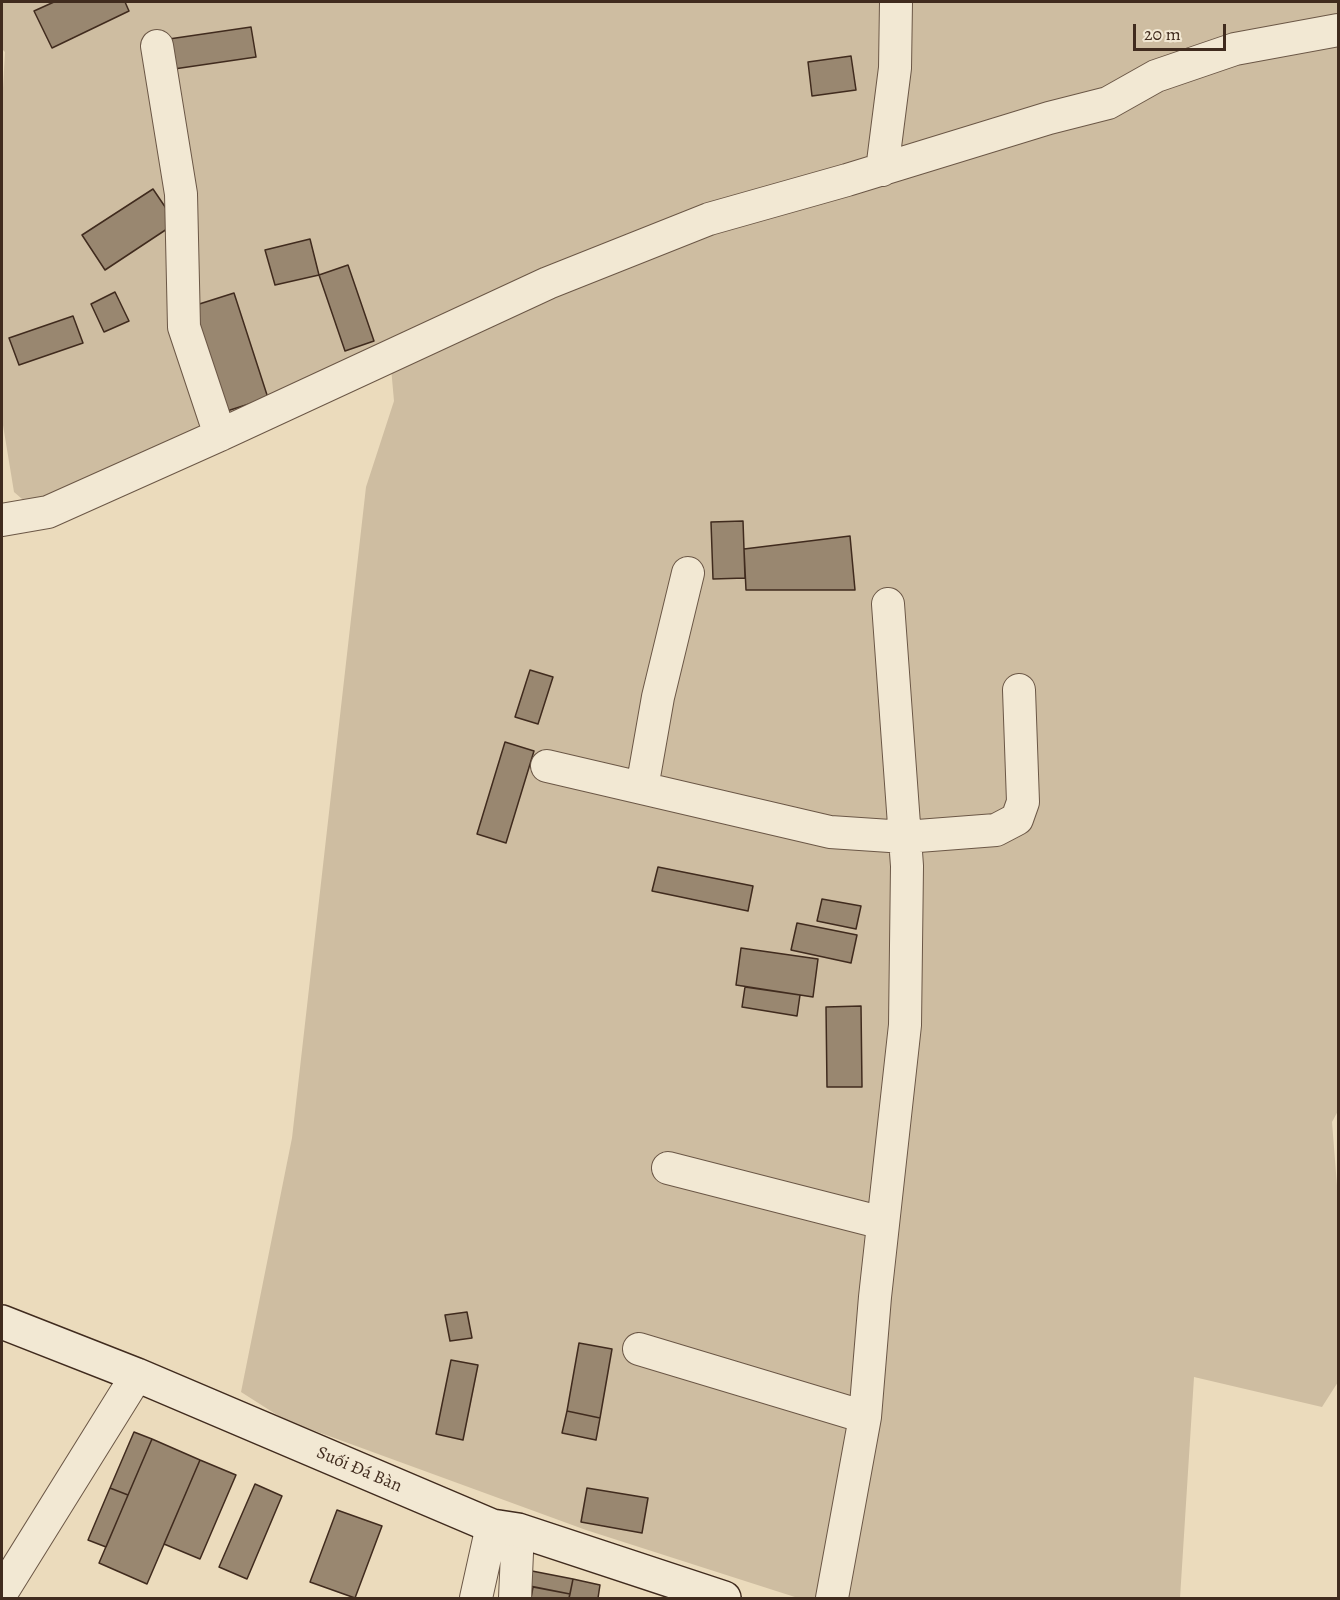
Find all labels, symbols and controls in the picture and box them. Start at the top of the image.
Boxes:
scale bar [1136,12,1229,50]
text: 20 m [1144,22,1181,46]
street label: Suối Đá Bàn [313,1442,405,1498]

